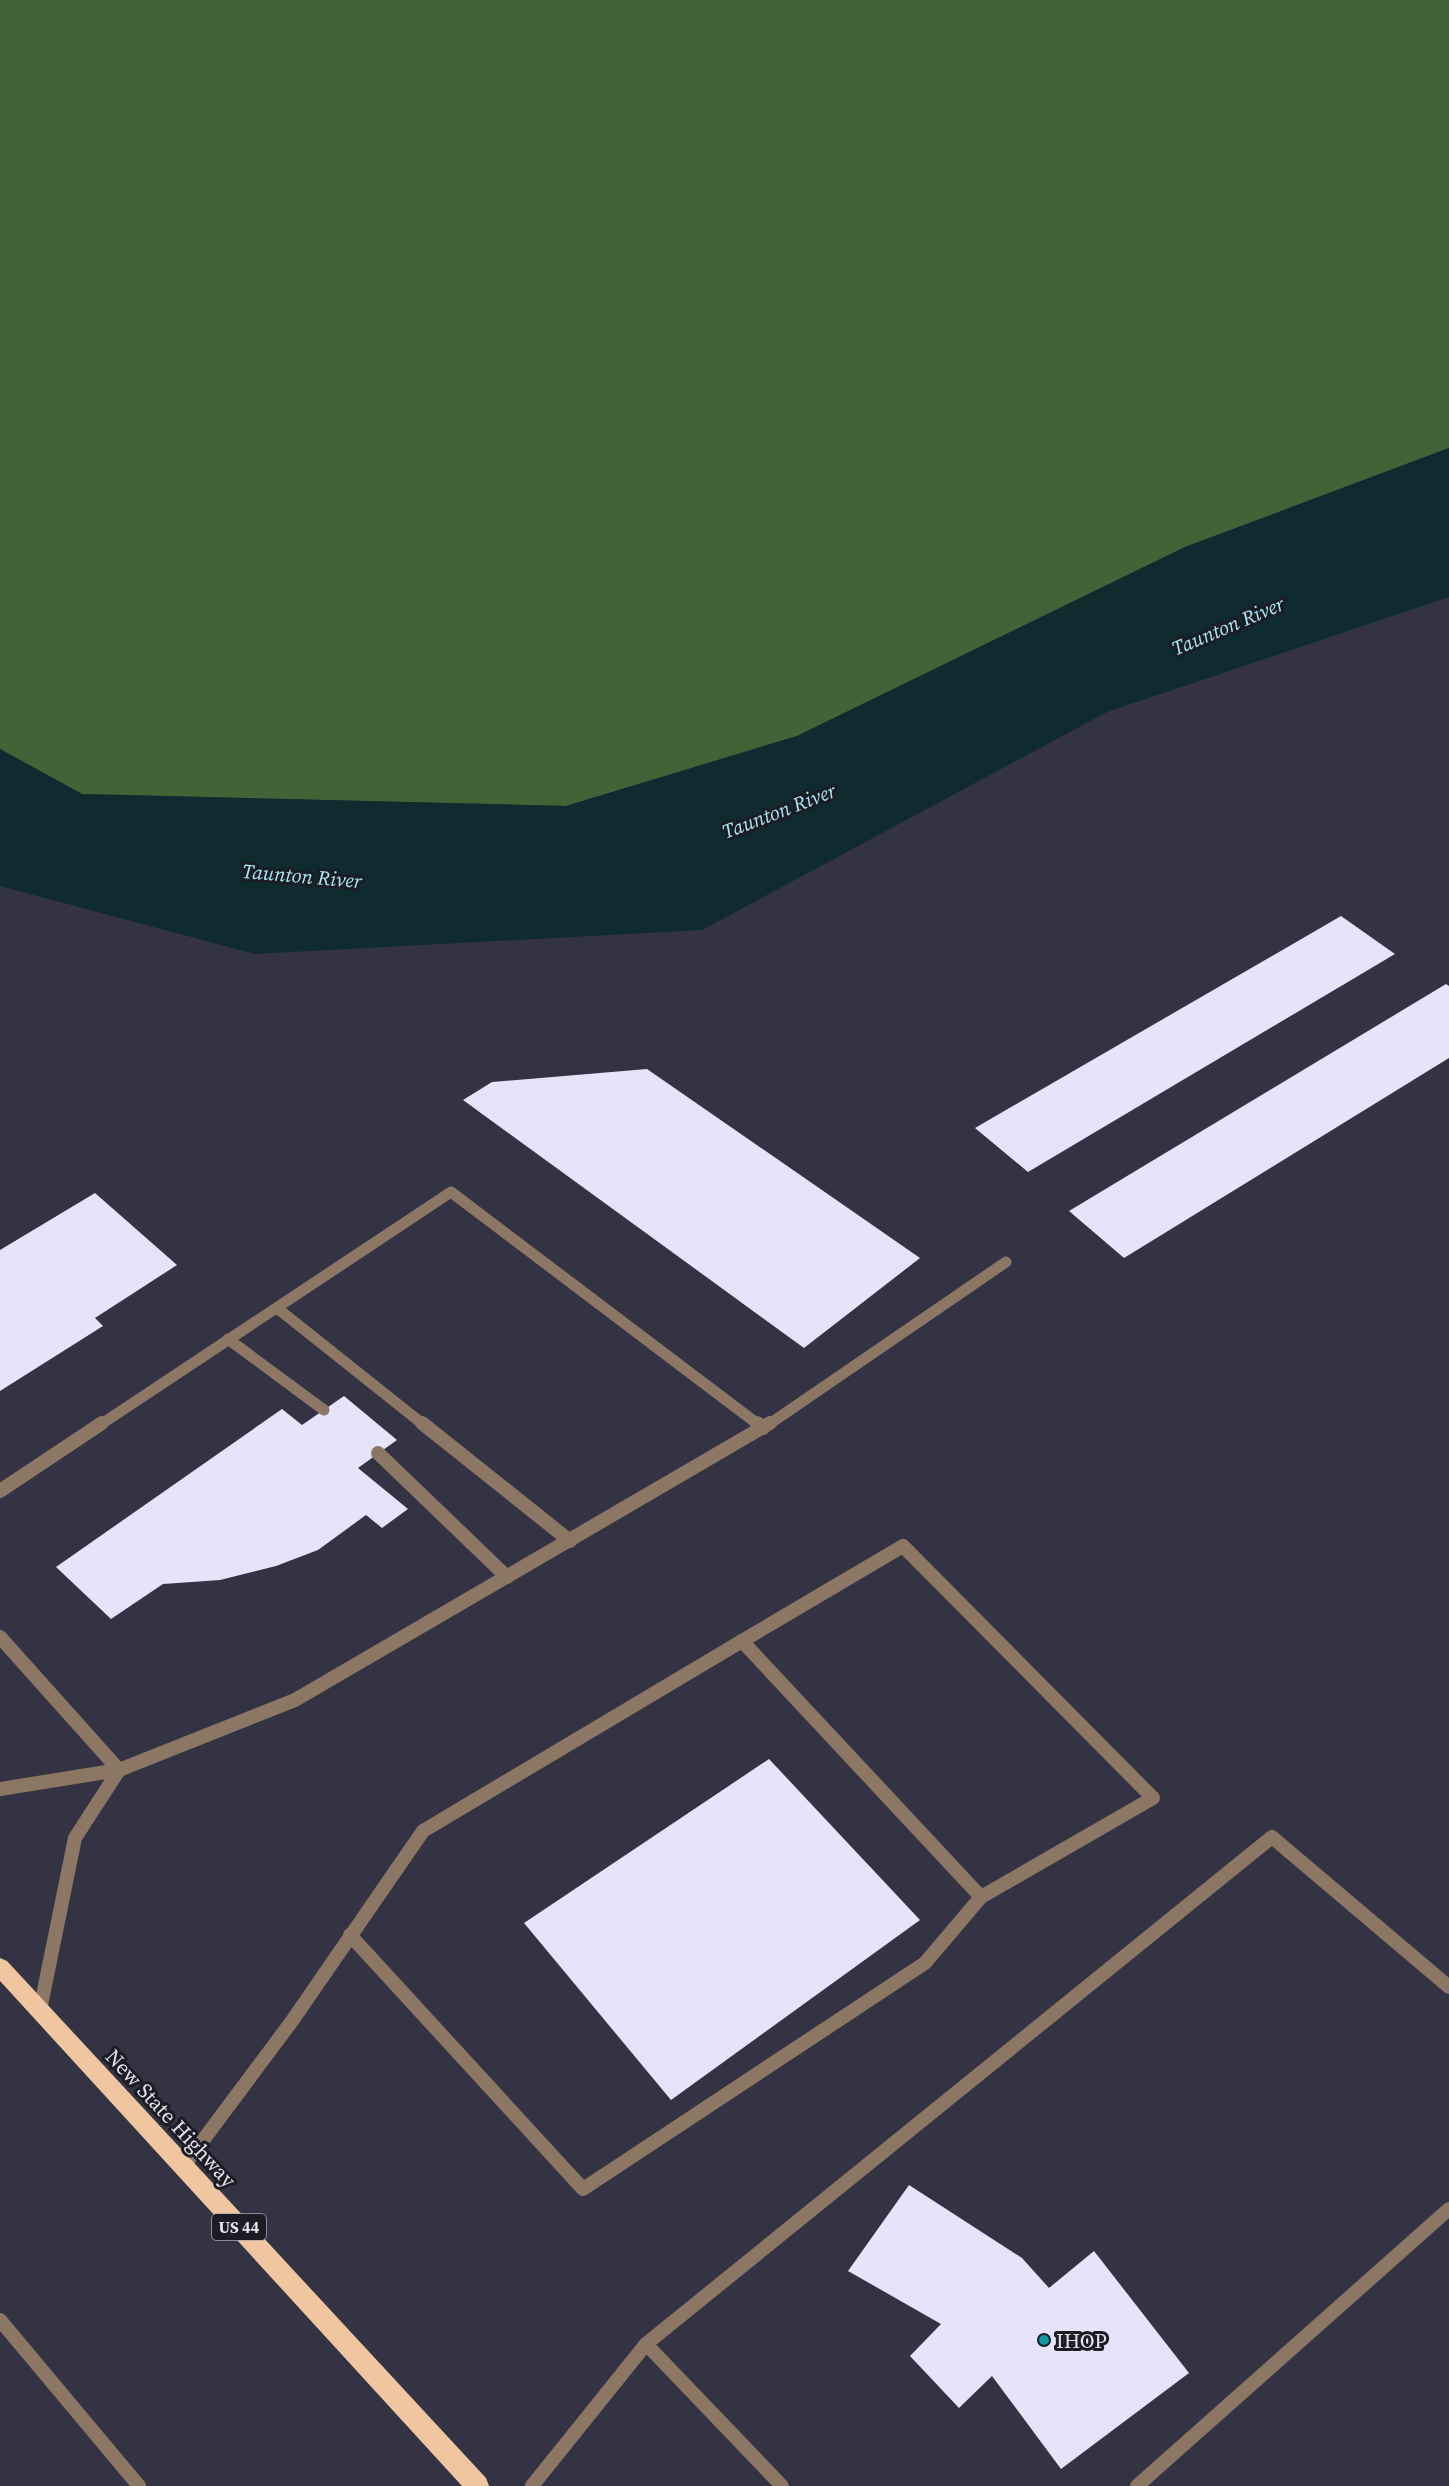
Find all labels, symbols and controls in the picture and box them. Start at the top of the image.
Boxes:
water label: Taunton River [1167,589,1290,662]
water label: Taunton River [718,776,841,846]
water label: Taunton River [241,857,364,895]
street label: New State Highway [99,2042,243,2194]
road number: US 44 [212,2214,266,2240]
place label: IHOP [1056,2326,1107,2355]
marker: IHOP [1037,2333,1051,2347]

